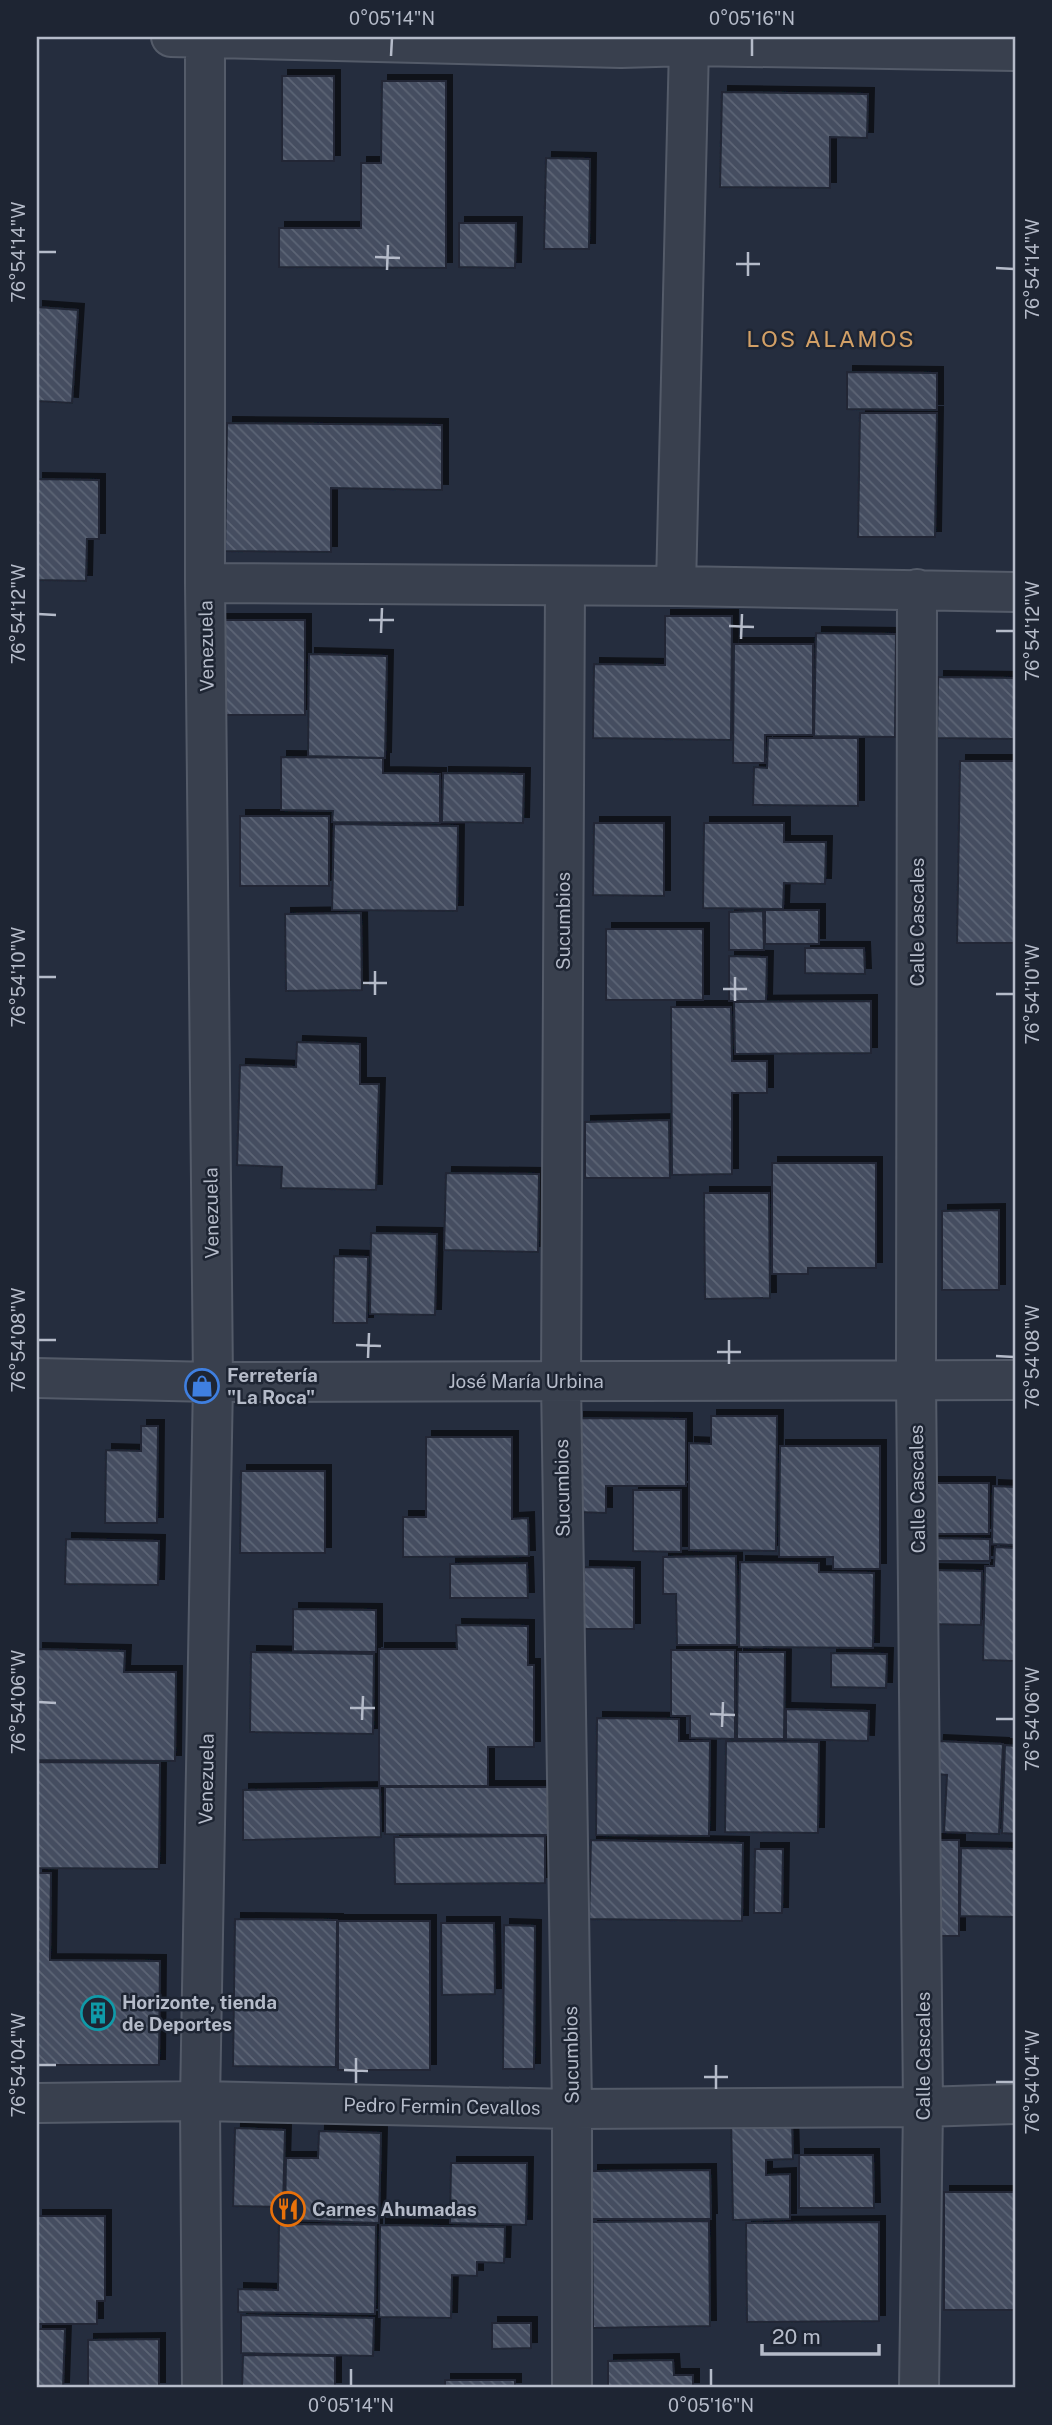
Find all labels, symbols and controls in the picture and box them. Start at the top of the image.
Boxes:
text: 0°05'14"N [349,8,435,29]
text: 0°05'16"N [709,8,795,29]
text: 76°54'14"W [8,202,29,302]
text: 76°54'14"W [1022,219,1043,319]
district label: LOS ALAMOS [746,325,916,352]
text: 76°54'12"W [8,564,29,664]
text: 76°54'12"W [1022,581,1043,681]
street label: Venezuela [194,600,218,692]
street label: Calle Cascales [906,858,928,986]
street label: Sucumbios [552,872,574,970]
text: 76°54'10"W [8,927,29,1027]
text: 76°54'10"W [1022,944,1043,1044]
street label: Venezuela [199,1167,223,1259]
text: 76°54'08"W [8,1288,29,1392]
text: 76°54'08"W [1022,1305,1043,1409]
place label: Ferretería "La Roca" [227,1364,318,1408]
shop icon: Ferretería "La Roca" [183,1367,221,1405]
street label: José María Urbina [448,1370,604,1392]
street label: Calle Cascales [905,1424,929,1554]
street label: Sucumbios [550,1439,574,1537]
text: 76°54'06"W [8,1650,29,1754]
text: 76°54'06"W [1022,1667,1043,1771]
street label: Venezuela [194,1733,218,1825]
place label: Horizonte, tienda de Deportes [122,1991,277,2035]
street label: Calle Cascales [912,1992,934,2120]
building icon: Horizonte, tienda de Deportes [79,1994,117,2032]
street label: Sucumbios [559,2006,583,2104]
text: 76°54'04"W [8,2013,29,2117]
text: 76°54'04"W [1022,2030,1043,2134]
street label: Pedro Fermin Cevallos [343,2093,541,2119]
restaurant icon: Carnes Ahumadas [269,2190,307,2228]
place label: Carnes Ahumadas [312,2198,477,2220]
scale bar [762,2313,879,2357]
text: 20 m [772,2324,821,2349]
text: 0°05'14"N [308,2395,394,2416]
text: 0°05'16"N [668,2395,754,2416]

